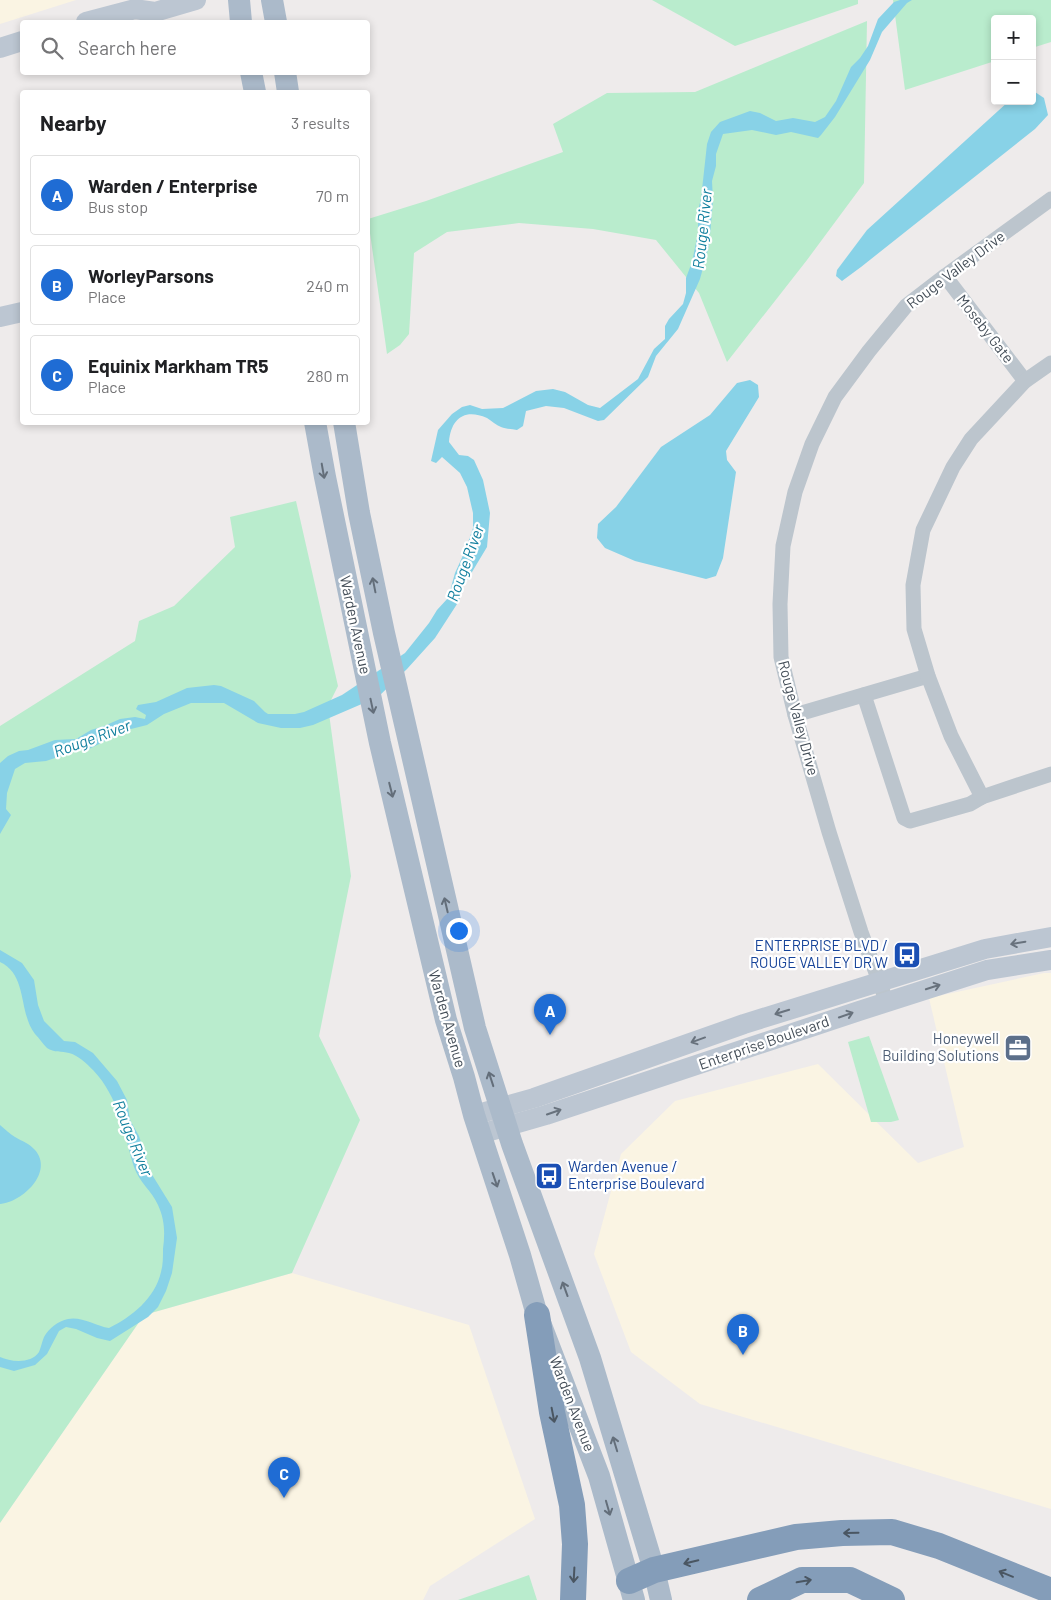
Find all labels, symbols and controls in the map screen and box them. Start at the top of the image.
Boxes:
map controls [991,15,1036,105]
button: + [991,15,1036,60]
search box [20,20,370,75]
icon: search [38,34,66,62]
text: Search here [78,36,177,59]
button: − [991,60,1036,105]
text: Nearby [40,110,106,135]
text: 3 results [291,113,350,132]
text: Warden / Enterprise [88,174,258,197]
text: A [52,186,62,205]
text: 70 m [316,186,349,205]
water label: Rouge River [688,187,715,270]
text: Bus stop [88,197,148,216]
street label: Rouge Valley Drive [903,226,1008,312]
text: WorleyParsons [88,264,214,287]
text: B [52,276,62,295]
text: 240 m [306,276,349,295]
text: Place [88,287,126,306]
street label: Moseby Gate [953,291,1018,366]
text: Equinix Markham TR5 [88,354,268,377]
text: C [52,366,62,385]
text: 280 m [307,366,349,385]
text: Place [88,377,126,396]
one-way arrow [319,462,329,478]
water label: Rouge River [442,521,488,604]
street label: Warden Avenue [337,574,375,676]
one-way arrow [369,577,378,593]
street label: Rouge Valley Drive [775,658,823,777]
one-way arrow [368,698,377,714]
water label: Rouge River [51,714,134,760]
one-way arrow [387,782,396,798]
one-way arrow [441,898,450,914]
your location [446,918,472,944]
place label: ENTERPRISE BLVD / ROUGE VALLEY DR W [750,936,888,971]
one-way arrow [1010,939,1026,949]
bus stop icon: ENTERPRISE BLVD / ROUGE VALLEY DR W [892,940,922,970]
street label: Warden Avenue [425,968,470,1069]
one-way arrow [924,982,940,992]
pin: A [534,994,566,1035]
one-way arrow [775,1007,791,1017]
one-way arrow [838,1010,854,1020]
street label: Enterprise Boulevard [696,1011,831,1073]
place label: Honeywell Building Solutions [882,1029,999,1064]
office icon: Honeywell Building Solutions [1003,1033,1033,1063]
one-way arrow [690,1036,706,1045]
one-way arrow [486,1071,496,1087]
water label: Rouge River [110,1097,158,1180]
one-way arrow [546,1107,562,1117]
place label: Warden Avenue / Enterprise Boulevard [568,1157,705,1192]
bus stop icon: Warden Avenue / Enterprise Boulevard [534,1161,564,1191]
one-way arrow [491,1172,500,1188]
one-way arrow [560,1282,569,1298]
pin: B [727,1314,759,1355]
street label: Warden Avenue [547,1354,599,1454]
one-way arrow [548,1406,558,1422]
one-way arrow [610,1436,620,1452]
pin: C [268,1457,300,1498]
one-way arrow [604,1500,614,1516]
one-way arrow [843,1528,859,1538]
one-way arrow [684,1558,700,1567]
one-way arrow [569,1566,579,1583]
one-way arrow [999,1568,1014,1578]
one-way arrow [796,1576,812,1586]

